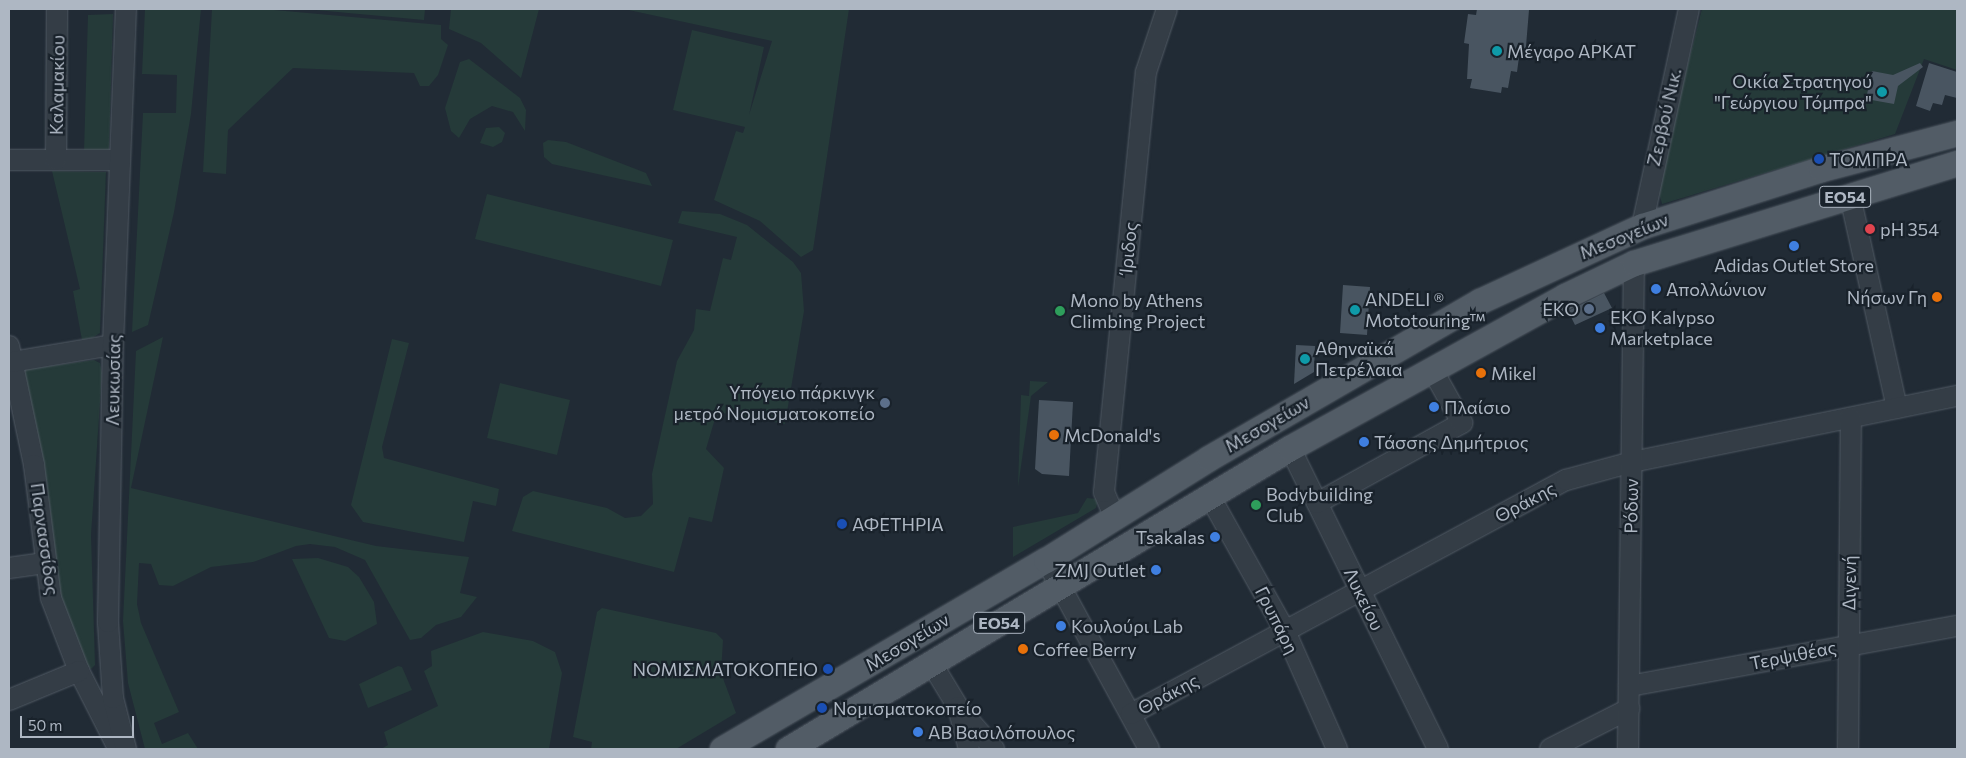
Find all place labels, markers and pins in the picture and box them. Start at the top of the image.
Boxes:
place label: Μέγαρο ΑΡΚΑΤ [1507,40,1636,62]
marker: Μέγαρο ΑΡΚΑΤ [1491,45,1503,57]
place label: Οικία Στρατηγού "Γεώργιου Τόμπρα" [1714,71,1872,114]
marker: Οικία Στρατηγού "Γεώργιου Τόμπρα" [1876,86,1888,98]
place label: ΤΟΜΠΡΑ [1829,148,1908,170]
marker: ΤΟΜΠΡΑ [1813,153,1825,165]
place label: pH 354 [1880,218,1939,240]
marker: pH 354 [1864,223,1876,235]
marker: Adidas Outlet Store [1788,240,1800,252]
place label: Adidas Outlet Store [1714,254,1874,276]
place label: Απολλώνιον [1666,278,1766,300]
marker: Απολλώνιον [1650,283,1662,295]
place label: Νήσων Γη [1847,286,1927,308]
place label: ANDELI ® Mototouring™ [1365,289,1485,332]
place label: Mono by Athens Climbing Project [1070,290,1205,332]
marker: Νήσων Γη [1931,291,1943,303]
place label: EKO [1542,298,1579,320]
marker: EKO [1583,303,1595,315]
marker: ANDELI ® Mototouring™ [1349,304,1361,316]
marker: Mono by Athens Climbing Project [1054,305,1066,317]
place label: EKO Kalypso Marketplace [1610,307,1715,350]
marker: EKO Kalypso Marketplace [1594,322,1606,334]
place label: Αθηναϊκά Πετρέλαια [1315,338,1402,380]
marker: Αθηναϊκά Πετρέλαια [1299,353,1311,365]
place label: Mikel [1491,362,1536,384]
marker: Mikel [1475,367,1487,379]
place label: Υπόγειο πάρκινγκ μετρό Νομισματοκοπείο [674,382,875,424]
place label: Πλαίσιο [1444,396,1511,418]
marker: Υπόγειο πάρκινγκ μετρό Νομισματοκοπείο [879,397,891,409]
marker: Πλαίσιο [1428,401,1440,413]
place label: McDonald's [1064,424,1161,446]
marker: McDonald's [1048,429,1060,441]
place label: Τάσσης Δημήτριος [1374,431,1529,453]
marker: Τάσσης Δημήτριος [1358,436,1370,448]
place label: Bodybuilding Club [1266,484,1373,526]
marker: Bodybuilding Club [1250,499,1262,511]
place label: ΑΦΕΤΗΡΙΑ [852,513,944,535]
marker: ΑΦΕΤΗΡΙΑ [836,518,848,530]
place label: Tsakalas [1136,526,1205,548]
marker: Tsakalas [1209,531,1221,543]
place label: ZMJ Outlet [1055,559,1146,581]
marker: ZMJ Outlet [1150,564,1162,576]
place label: Κουλούρι Lab [1071,615,1183,637]
marker: Κουλούρι Lab [1055,620,1067,632]
place label: Coffee Berry [1033,638,1137,660]
marker: Coffee Berry [1017,643,1029,655]
place label: ΝΟΜΙΣΜΑΤΟΚΟΠΕΙΟ [632,658,818,680]
marker: ΝΟΜΙΣΜΑΤΟΚΟΠΕΙΟ [822,663,834,675]
place label: Νομισματοκοπείο [833,697,982,719]
marker: Νομισματοκοπείο [815,701,829,715]
place label: ΑΒ Βασιλόπουλος [928,721,1076,743]
marker: ΑΒ Βασιλόπουλος [912,726,924,738]

